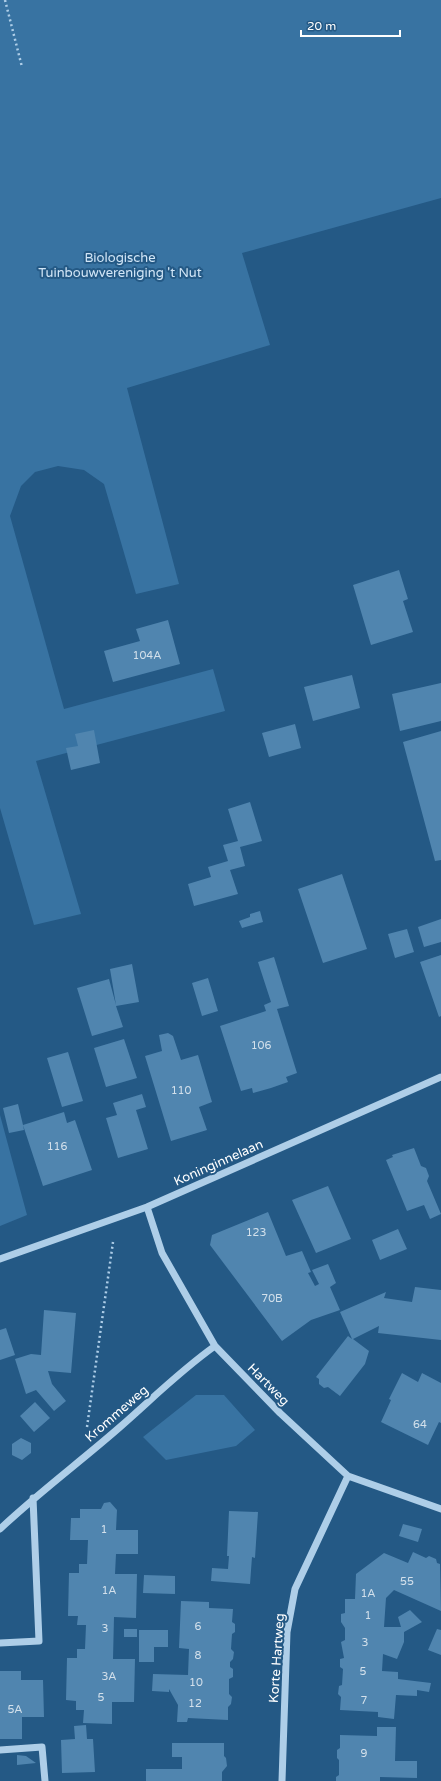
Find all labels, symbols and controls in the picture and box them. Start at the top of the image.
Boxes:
scale bar [301,12,400,38]
text: 20 m [307,19,336,33]
park label: Biologische Tuinbouwvereniging 't Nut [38,250,202,281]
house number: 104A [133,649,161,662]
house number: 106 [251,1039,271,1052]
house number: 110 [171,1084,191,1097]
street label: Koninginnelaan [171,1136,266,1190]
house number: 116 [47,1140,67,1153]
house number: 123 [246,1226,266,1239]
house number: 70B [261,1292,283,1305]
street label: Hartweg [244,1360,293,1409]
street label: Krommeweg [82,1382,151,1445]
house number: 64 [413,1418,427,1431]
house number: 1 [101,1523,107,1536]
house number: 55 [400,1575,414,1588]
house number: 1A [101,1584,117,1597]
house number: 1A [360,1587,376,1600]
house number: 1 [365,1609,371,1622]
street label: Korte Hartweg [266,1613,288,1704]
house number: 6 [195,1620,202,1633]
house number: 3 [102,1622,109,1635]
house number: 3 [362,1636,369,1649]
house number: 8 [195,1649,202,1662]
house number: 5 [360,1665,367,1678]
house number: 3A [101,1670,117,1683]
house number: 10 [189,1676,203,1689]
house number: 5 [98,1691,105,1704]
house number: 7 [361,1694,368,1707]
house number: 12 [188,1697,202,1710]
house number: 5A [7,1703,23,1716]
house number: 9 [361,1747,368,1760]

